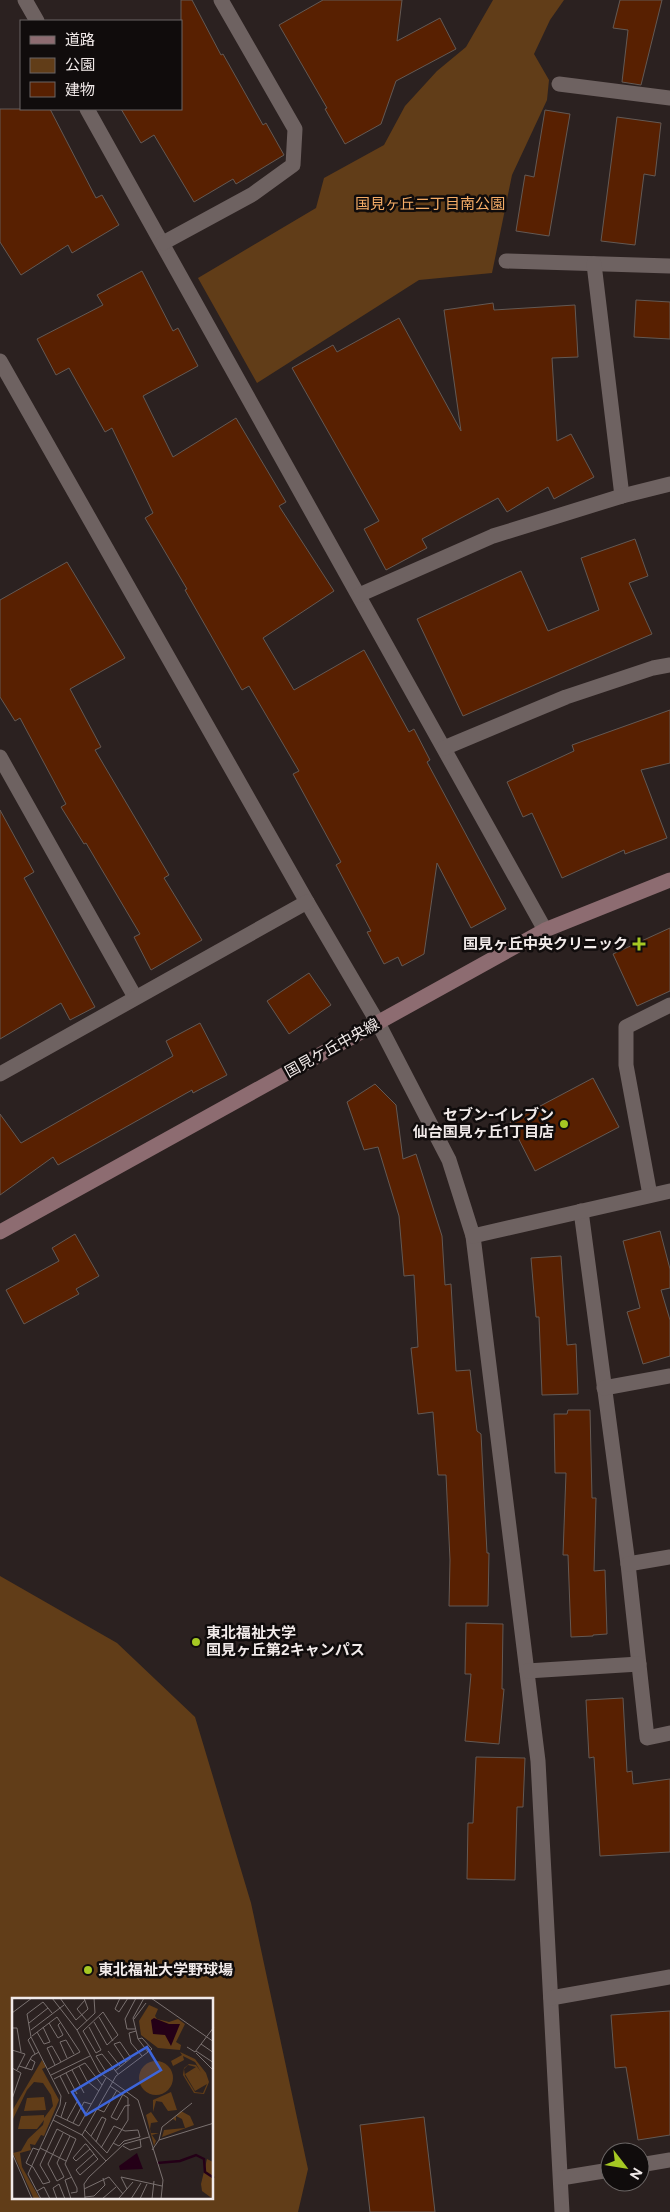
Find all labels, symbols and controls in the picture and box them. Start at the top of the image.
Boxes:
legend [20,20,182,110]
text: 道路 [65,31,95,49]
text: 公園 [65,56,95,74]
text: 建物 [65,81,95,99]
park label: 国見ヶ丘二丁目南公園 [355,195,505,213]
place label: 国見ヶ丘中央クリニック [463,935,628,953]
marker: 国見ヶ丘中央クリニック [632,937,646,951]
street label: 国見ケ丘中央線 [282,1015,382,1081]
place label: セブン-イレブン 仙台国見ヶ丘1丁目店 [413,1106,554,1141]
marker: セブン-イレブン 仙台国見ヶ丘1丁目店 [558,1118,570,1130]
place label: 東北福祉大学 国見ヶ丘第2キャンパス [206,1624,365,1659]
marker: 東北福祉大学 国見ヶ丘第2キャンパス [190,1636,202,1648]
place label: 東北福祉大学野球場 [98,1961,233,1979]
marker: 東北福祉大学野球場 [82,1964,94,1976]
inset map [12,1998,214,2200]
north arrow [600,2142,650,2192]
text: N [626,2164,646,2182]

